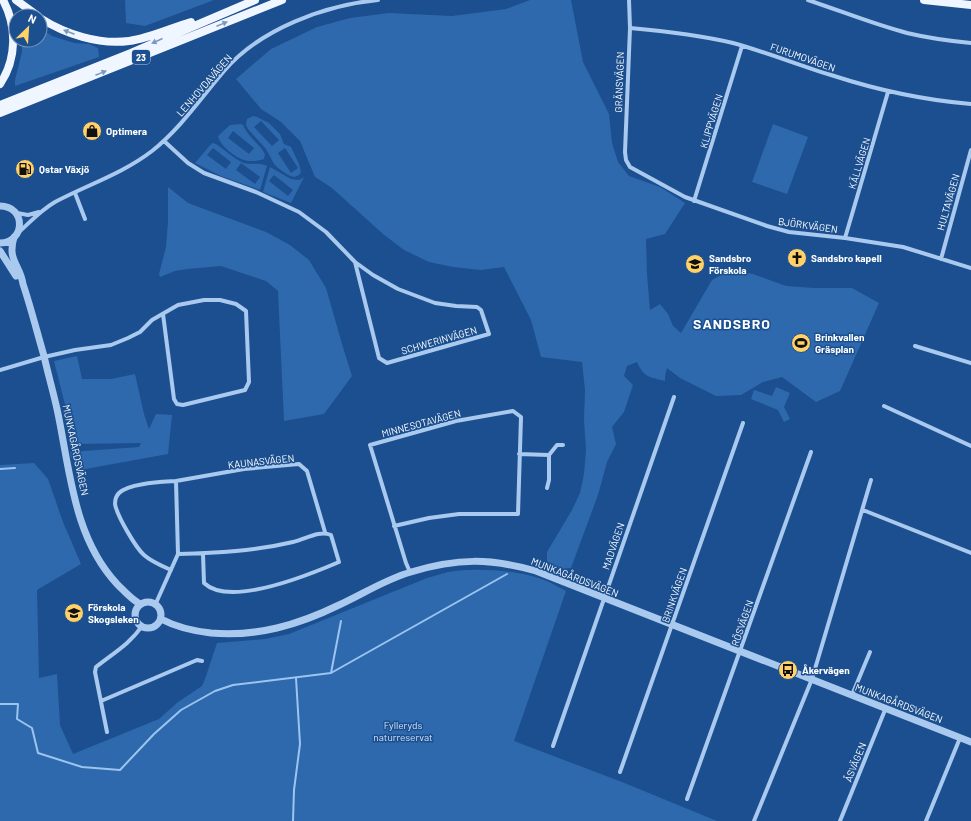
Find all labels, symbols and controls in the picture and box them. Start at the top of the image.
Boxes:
north arrow [8,8,48,48]
text: N [26,11,39,26]
one-way arrow [216,20,228,26]
one-way arrow [63,28,75,34]
one-way arrow [151,39,163,45]
street label: FURUMOVÄGEN [769,40,837,74]
road number: 23 [132,50,150,64]
street label: GRÄNSVÄGEN [612,51,626,113]
street label: LENHOVDAVÄGEN [174,52,234,118]
one-way arrow [96,69,108,75]
street label: KLIPPVÄGEN [697,92,725,150]
shop icon: Optimera [81,120,103,142]
place label: Optimera [106,125,147,137]
street label: KÄLLVÄGEN [845,136,873,190]
fuel station icon: Qstar Växjö [14,158,36,180]
place label: Qstar Växjö [39,163,90,175]
street label: HULTAVÄGEN [934,172,962,232]
street label: BJÖRKVÄGEN [777,215,839,235]
church icon: Sandsbro kapell [786,247,808,269]
place label: Sandsbro Förskola [709,252,752,276]
place label: Sandsbro kapell [811,252,882,264]
school or university icon: Sandsbro Förskola [684,253,706,275]
district label: SANDSBRO [693,315,771,332]
street label: SCHWERINVÄGEN [400,323,478,357]
place label: Brinkvallen Gräsplan [815,331,864,355]
sports icon: Brinkvallen Gräsplan [790,332,812,354]
street label: MUNKAGÅRDSVÄGEN [60,403,92,497]
street label: MINNESOTAVÄGEN [380,407,462,439]
street label: KAUNASVÄGEN [227,452,295,470]
street label: MADVÄGEN [599,521,627,571]
street label: MUNKAGÅRDSVÄGEN [530,555,620,599]
street label: BRINKVÄGEN [659,566,689,624]
street label: RÖSVÄGEN [729,598,755,648]
place label: Förskola Skogsleken [88,601,139,625]
school or university icon: Förskola Skogsleken [63,602,85,624]
bus stop icon: Åkervägen [777,659,799,681]
place label: Åkervägen [802,664,850,676]
street label: MUNKAGÅRDSVÄGEN [854,681,944,725]
park label: Fylleryds naturreservat [373,719,433,743]
street label: ÅSVÄGEN [842,741,868,783]

